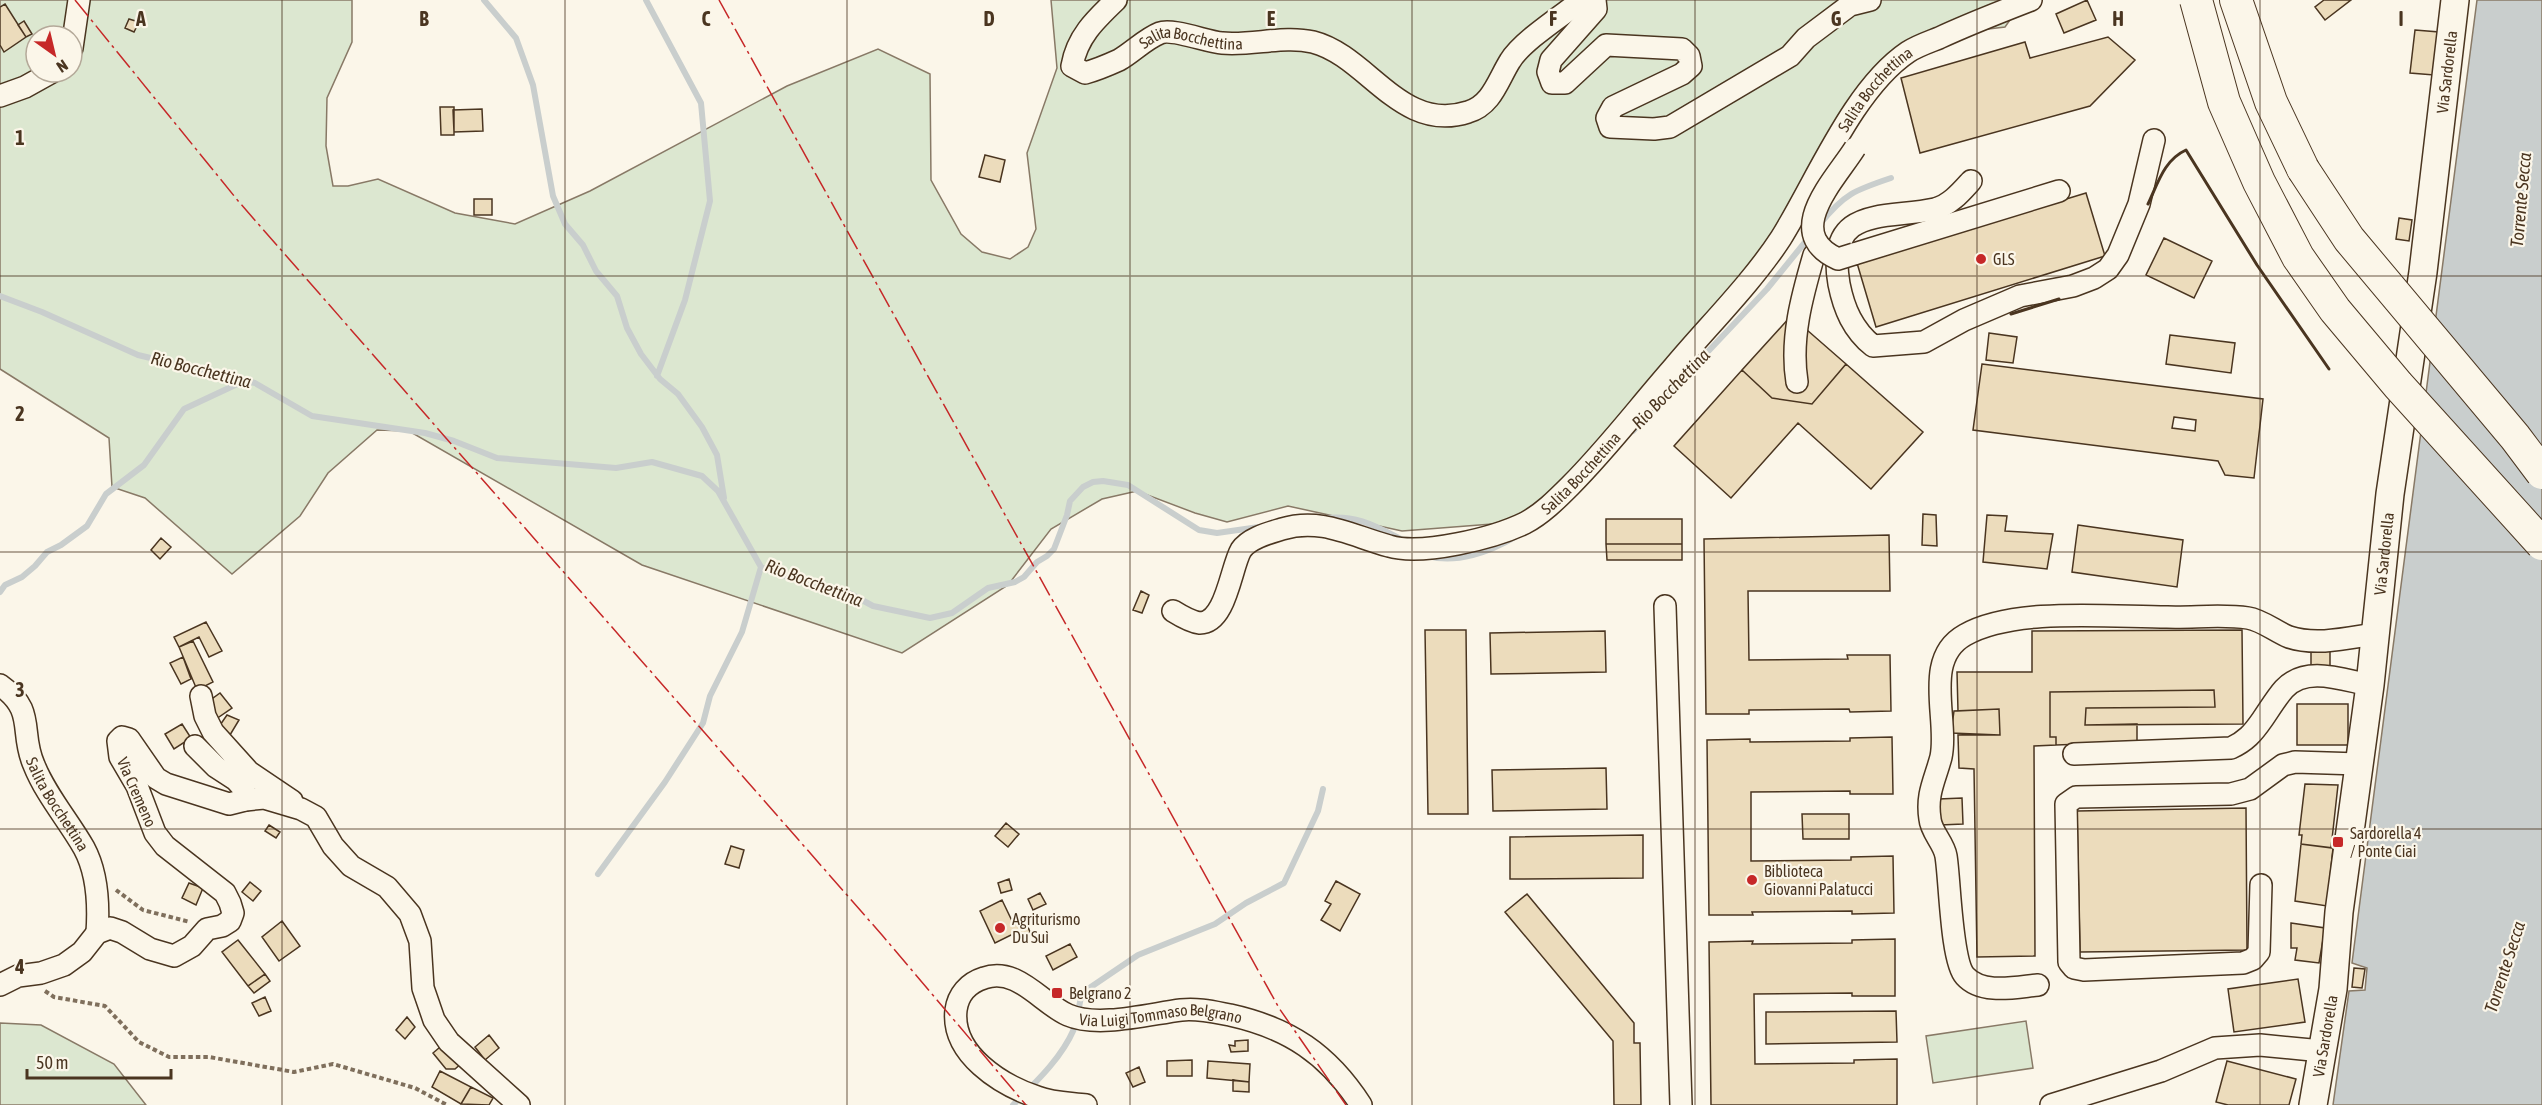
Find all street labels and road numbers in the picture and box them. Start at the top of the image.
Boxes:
street label: Salita Bocchettina [1135,23,1243,53]
street label: Via Sardorella [2433,30,2460,114]
street label: Salita Bocchettina [1834,43,1916,135]
street label: Salita Bocchettina [1537,428,1624,518]
street label: Via Sardorella [2370,511,2397,596]
street label: Via Cremeno [114,754,160,830]
street label: Salita Bocchettina [23,755,93,854]
street label: Via Sardorella [2309,993,2341,1079]
street label: Via Luigi Tommaso Belgrano [1078,1000,1244,1029]

